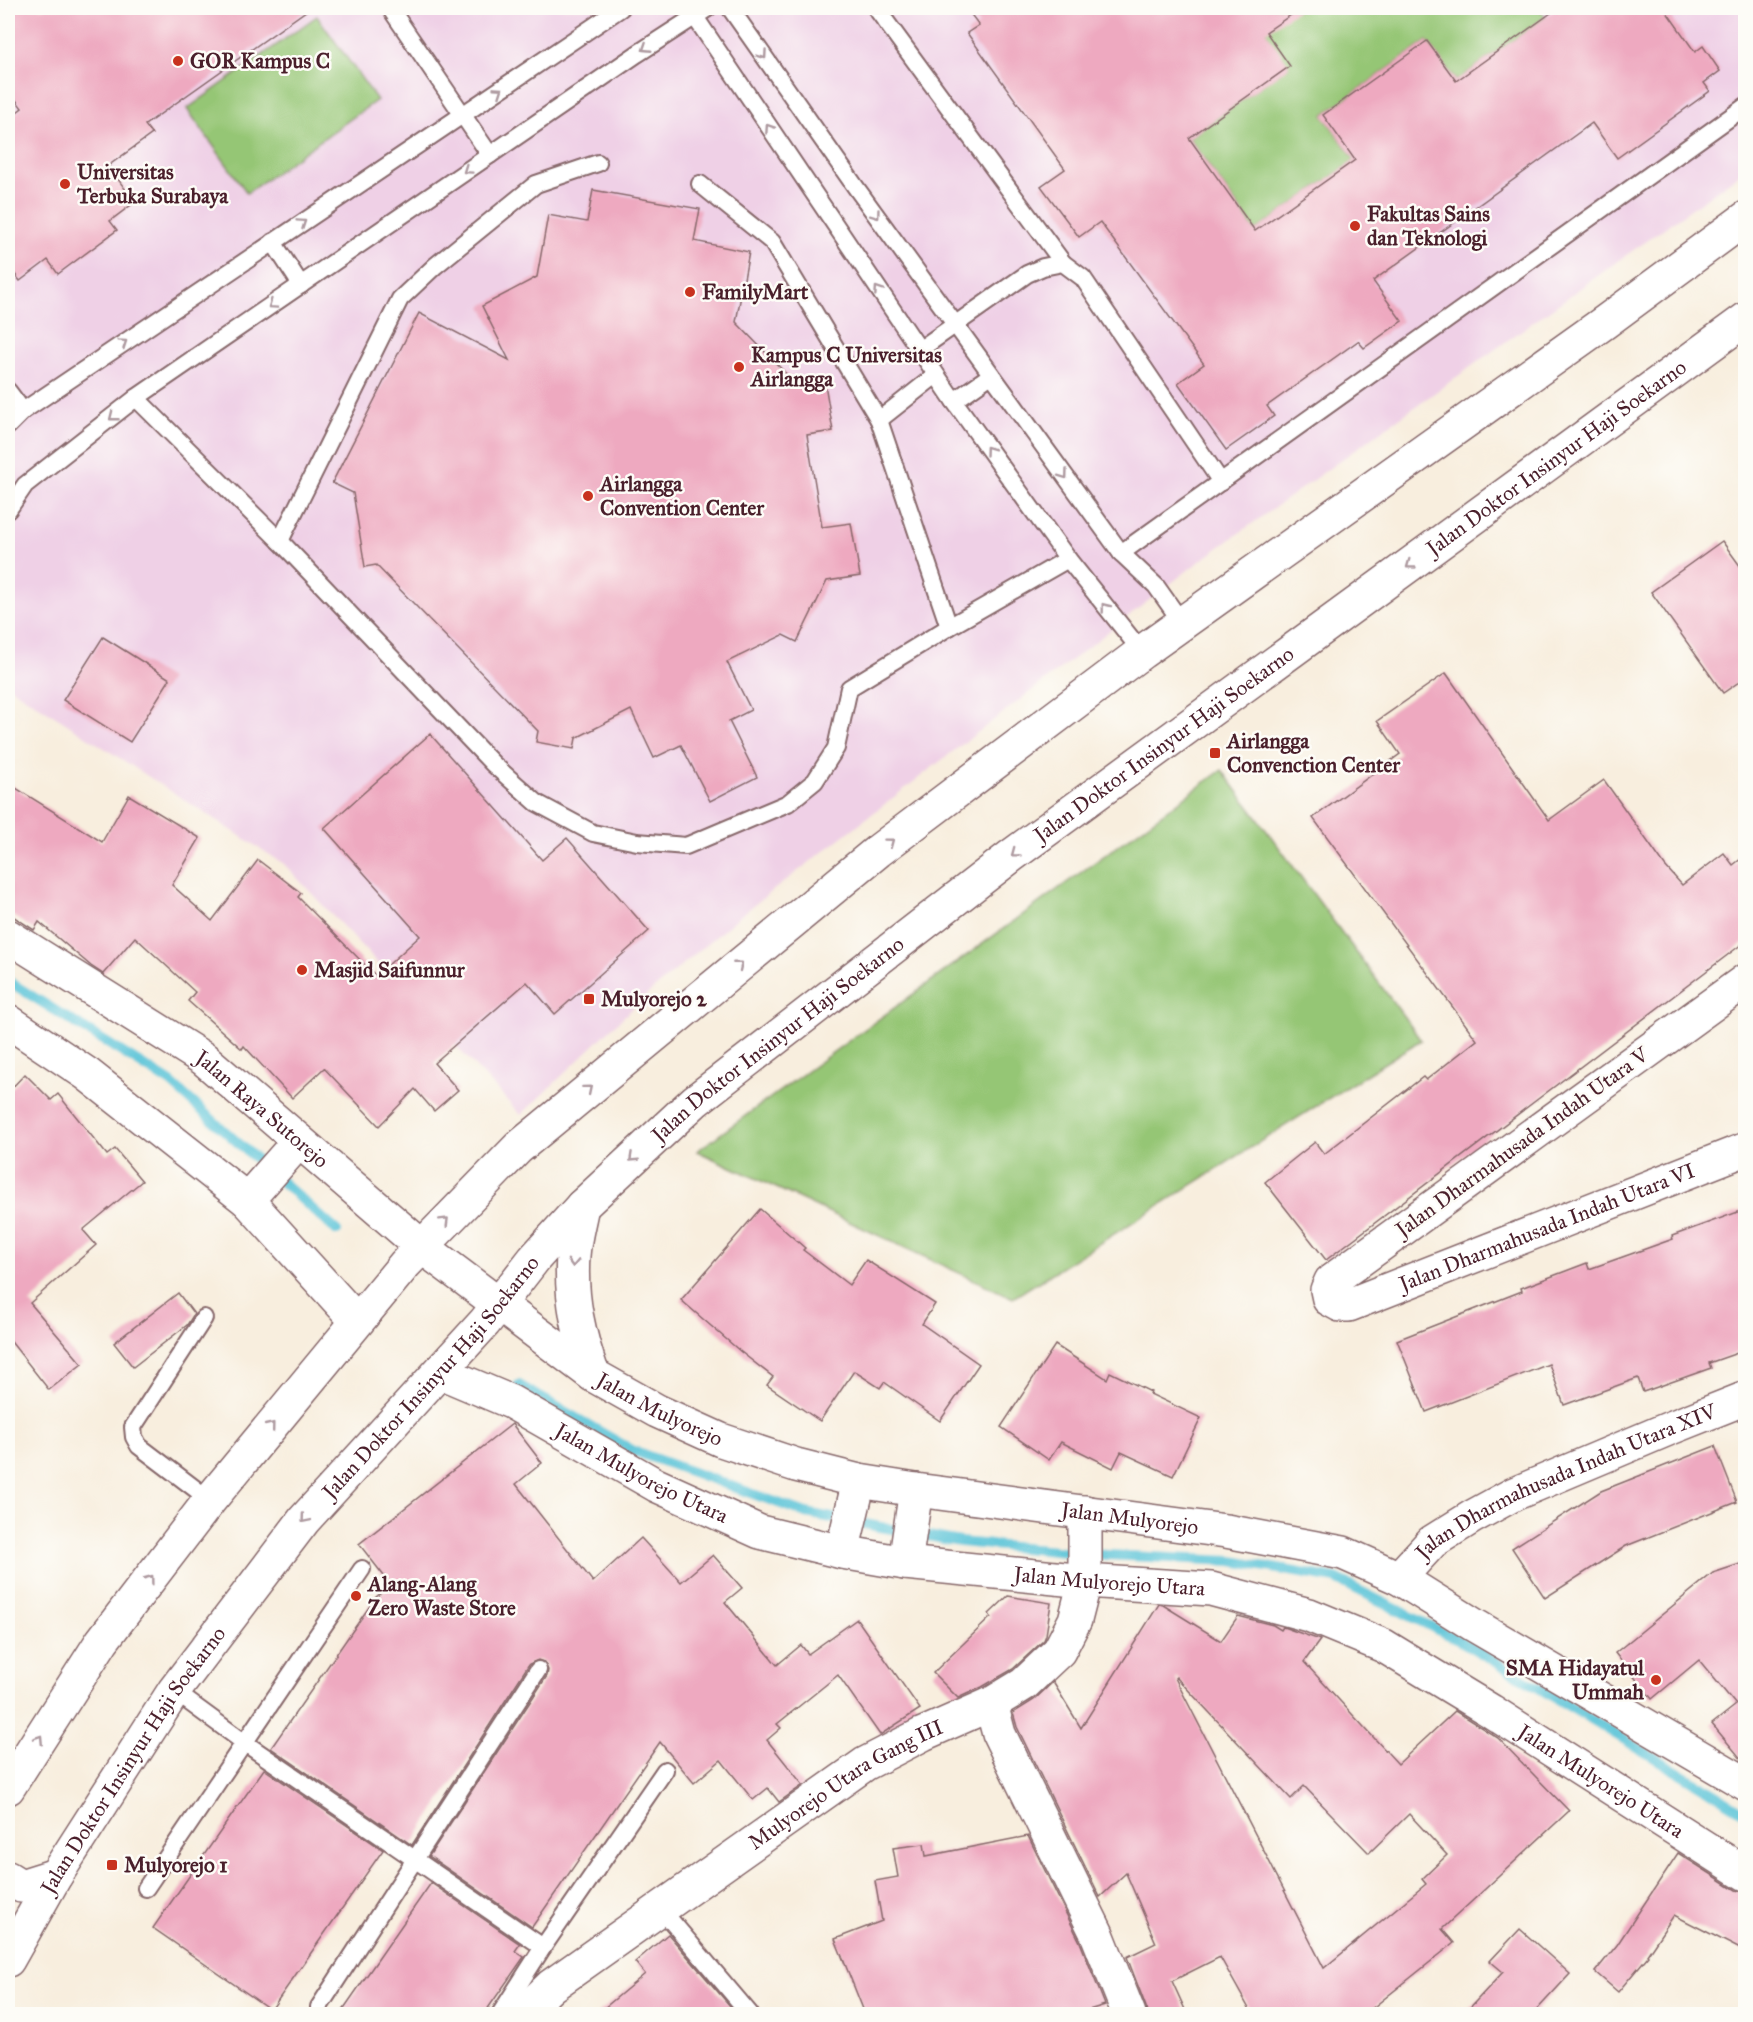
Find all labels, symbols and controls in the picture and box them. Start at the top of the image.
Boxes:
one-way arrow [641,41,652,52]
place label: GOR Kampus C [190,48,330,74]
one-way arrow [756,49,767,60]
marker: GOR Kampus C [171,54,185,68]
one-way arrow [492,87,503,98]
one-way arrow [765,124,777,134]
place label: Universitas Terbuka Surabaya [76,159,229,209]
one-way arrow [463,163,474,174]
marker: Universitas Terbuka Surabaya [58,177,72,191]
place label: Fakultas Sains dan Teknologi [1367,201,1490,251]
one-way arrow [868,209,879,220]
one-way arrow [296,218,306,230]
marker: Fakultas Sains dan Teknologi [1348,219,1362,233]
place label: FamilyMart [702,279,809,305]
marker: FamilyMart [683,285,697,299]
one-way arrow [874,286,885,297]
one-way arrow [268,298,279,309]
one-way arrow [117,339,127,351]
place label: Kampus C Universitas Airlangga [749,342,942,392]
street label: Jalan Doktor Insinyur Haji Soekarno [1420,354,1692,562]
marker: Kampus C Universitas Airlangga [732,360,746,374]
one-way arrow [108,409,119,420]
one-way arrow [985,446,996,457]
one-way arrow [1057,468,1068,479]
place label: Airlangga Convention Center [598,471,765,521]
marker: Airlangga Convention Center [581,489,595,503]
one-way arrow [1406,558,1417,569]
one-way arrow [1102,603,1113,614]
street label: Jalan Doktor Insinyur Haji Soekarno [1027,641,1299,849]
place label: Airlangga Convenction Center [1225,728,1401,778]
marker: Airlangga Convenction Center [1208,746,1222,760]
one-way arrow [883,839,894,850]
one-way arrow [1011,846,1022,857]
street label: Jalan Doktor Insinyur Haji Soekarno [645,931,909,1149]
place label: Masjid Saifunnur [314,957,466,983]
one-way arrow [732,961,743,972]
marker: Masjid Saifunnur [295,963,309,977]
place label: Mulyorejo 2 [601,986,707,1012]
marker: Mulyorejo 2 [582,992,596,1006]
street label: Jalan Dharmahusada Indah Utara V [1389,1041,1655,1244]
street label: Jalan Raya Sutorejo [189,1043,334,1174]
one-way arrow [581,1086,592,1097]
one-way arrow [630,1151,640,1162]
street label: Jalan Dharmahusada Indah Utara VI [1394,1157,1699,1298]
one-way arrow [438,1218,449,1229]
street label: Jalan Doktor Insinyur Haji Soekarno [315,1250,545,1506]
one-way arrow [567,1259,579,1268]
street label: Jalan Mulyorejo [590,1366,727,1452]
street label: Jalan Dharmahusada Indah Utara XIV [1408,1398,1721,1566]
street label: Jalan Mulyorejo Utara [549,1416,732,1529]
one-way arrow [264,1422,275,1433]
street label: Jalan Mulyorejo [1058,1496,1200,1540]
one-way arrow [302,1512,313,1523]
street label: Jalan Mulyorejo Utara [1011,1561,1206,1602]
place label: Alang-Alang Zero Waste Store [366,1571,516,1621]
one-way arrow [143,1575,154,1586]
marker: Alang-Alang Zero Waste Store [349,1589,363,1603]
street label: Jalan Doktor Insinyur Haji Soekarno [34,1621,231,1900]
place label: SMA Hidayatul Ummah [1506,1655,1645,1705]
marker: SMA Hidayatul Ummah [1649,1673,1663,1687]
street label: Mulyorejo Utara Gang III [743,1714,947,1855]
street label: Jalan Mulyorejo Utara [1511,1718,1689,1844]
one-way arrow [32,1735,43,1746]
place label: Mulyorejo 1 [124,1852,227,1878]
marker: Mulyorejo 1 [105,1858,119,1872]

